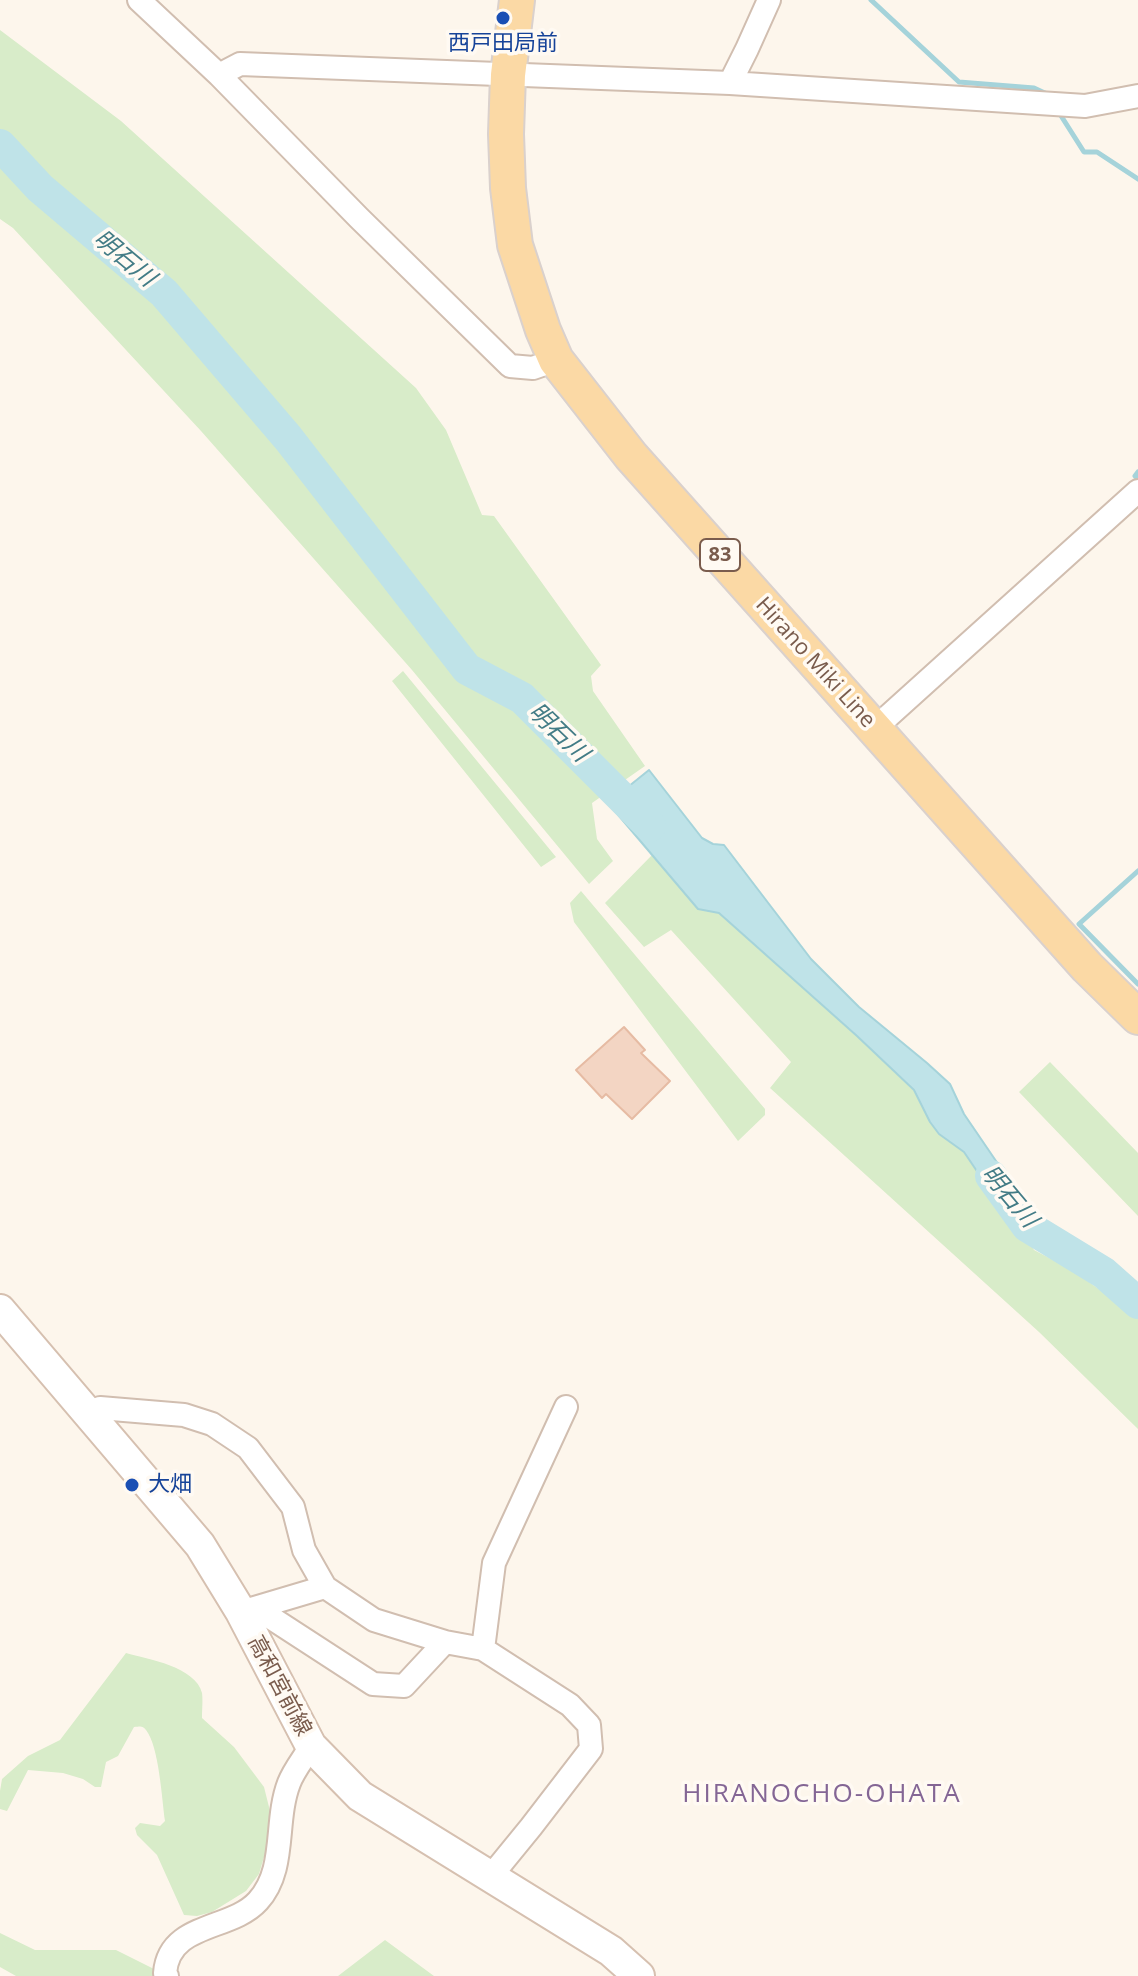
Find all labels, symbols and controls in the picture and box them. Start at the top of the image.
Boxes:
marker: 西戸田局前 [494,9,512,27]
place label: 西戸田局前 [448,31,558,57]
water label: 明石川 [87,225,161,293]
road number: 83 [700,539,740,571]
street label: Hirano Miki Line [749,592,881,734]
water label: 明石川 [522,698,594,768]
water label: 明石川 [975,1160,1043,1234]
place label: 大畑 [148,1472,192,1498]
marker: 大畑 [123,1476,141,1494]
street label: 高和宮前線 [242,1631,316,1741]
district label: HIRANOCHO-OHATA [682,1779,962,1811]

